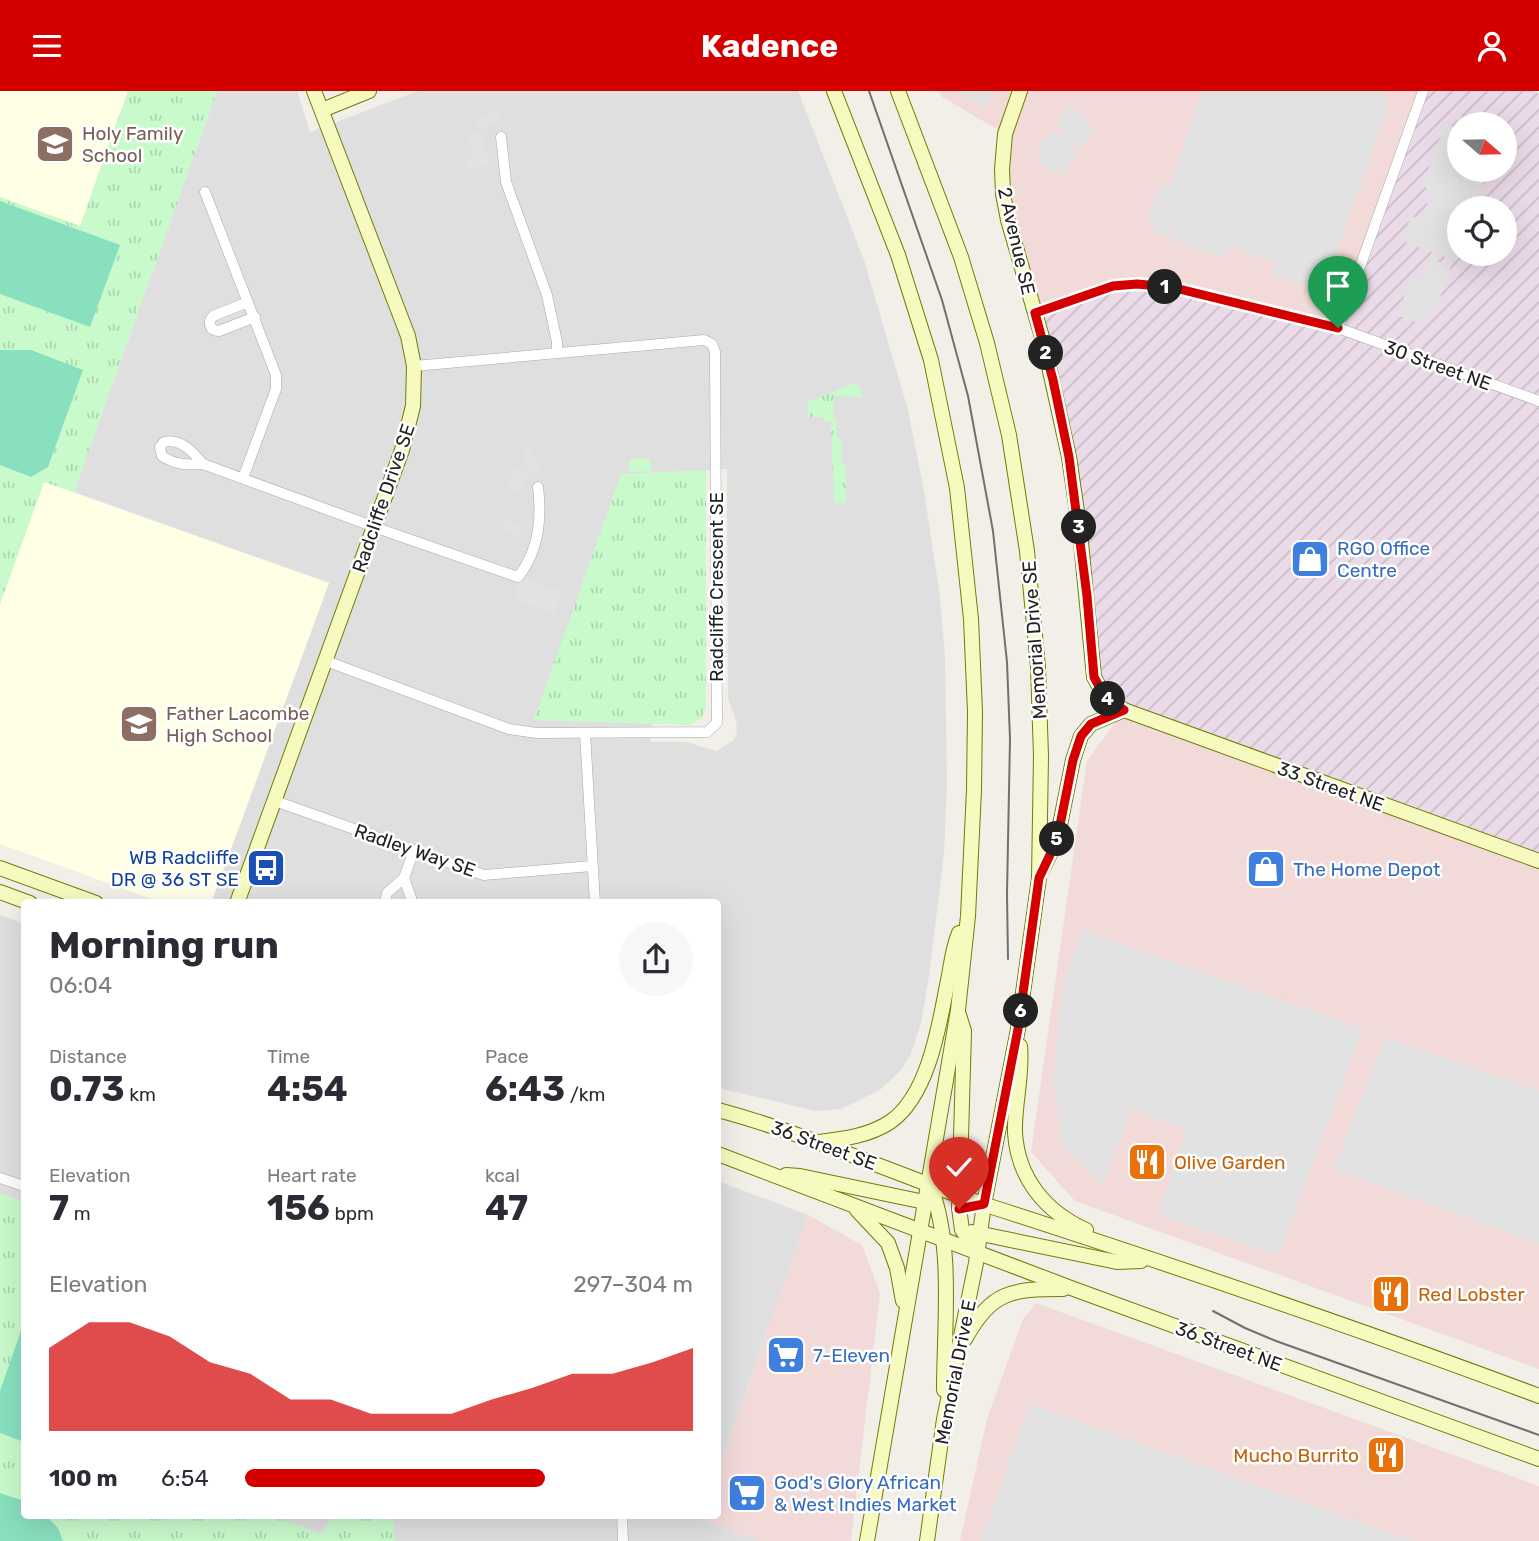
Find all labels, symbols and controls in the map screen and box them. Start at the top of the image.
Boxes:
icon: menu [28,27,66,65]
text: Kadence [701,27,838,65]
icon: person [1473,27,1511,65]
north arrow [1447,112,1517,182]
map controls [1447,112,1517,266]
place label: Holy Family School [82,122,183,167]
school or university icon: Holy Family School [34,123,76,165]
street label: 2 Avenue SE [993,185,1040,297]
button: locate [1447,196,1517,266]
pin [1308,256,1368,328]
icon: arrive [1319,267,1357,305]
pin: 1 [1148,269,1182,305]
text: 1 [1160,275,1169,298]
pin: 2 [1028,335,1064,371]
street label: 30 Street NE [1381,335,1495,396]
text: 2 [1039,341,1052,364]
street label: Radcliffe Drive SE [347,421,420,576]
street label: Radcliffe Crescent SE [705,492,728,682]
pin: 3 [1062,509,1096,544]
text: 3 [1072,515,1085,538]
place label: RGO Office Centre [1337,537,1430,582]
shop icon: RGO Office Centre [1289,538,1331,580]
street label: Memorial Drive SE [1017,560,1052,720]
pin: 4 [1090,681,1126,717]
text: 4 [1101,687,1114,710]
place label: Father Lacombe High School [166,702,309,747]
school or university icon: Father Lacombe High School [118,703,160,745]
street label: 33 Street NE [1274,757,1387,816]
street label: Radley Way SE [351,819,478,882]
pin: 5 [1040,821,1074,857]
text: 5 [1050,827,1063,850]
place label: WB Radcliffe DR @ 36 ST SE [111,846,239,891]
bus stop icon: WB Radcliffe DR @ 36 ST SE [245,847,287,889]
shop icon: The Home Depot [1245,848,1287,890]
place label: The Home Depot [1293,858,1441,881]
text: Morning run [49,922,279,968]
button: share [619,922,693,996]
text: 06:04 [49,971,112,999]
pin: 6 [1004,993,1038,1028]
text: 6 [1014,999,1027,1022]
text: Distance [49,1045,127,1068]
text: Time [267,1045,310,1068]
text: Pace [485,1045,529,1068]
text: 0.73 [49,1068,125,1110]
text: 4:54 [267,1068,348,1110]
text: 6:43 [485,1068,565,1110]
text: km [125,1083,156,1106]
text: /km [565,1083,606,1106]
street label: 36 Street SE [768,1116,880,1175]
pin [929,1137,989,1209]
restaurant icon: Olive Garden [1126,1141,1168,1183]
icon: check [940,1148,978,1186]
place label: Olive Garden [1174,1151,1285,1174]
text: Elevation [49,1164,130,1187]
text: Heart rate [267,1164,357,1187]
text: kcal [485,1164,520,1187]
text: 7 [49,1187,69,1229]
text: 156 [267,1187,330,1229]
text: 47 [485,1187,528,1229]
text: m [69,1202,91,1225]
text: bpm [330,1202,374,1225]
text: Elevation [49,1270,148,1298]
text: 297–304 m [573,1270,693,1298]
restaurant icon: Red Lobster [1370,1273,1412,1315]
place label: Red Lobster [1418,1283,1525,1306]
street label: Memorial Drive E [930,1298,981,1446]
street label: 36 Street NE [1172,1317,1285,1376]
supermarket icon: 7-Eleven [765,1334,807,1376]
place label: 7-Eleven [813,1344,890,1367]
restaurant icon: Mucho Burrito [1365,1434,1407,1476]
place label: Mucho Burrito [1233,1444,1359,1467]
text: 100 m [49,1464,118,1492]
text: 6:54 [161,1464,209,1492]
place label: God's Glory African & West Indies Market [774,1471,957,1516]
supermarket icon: God's Glory African & West Indies Market [726,1472,768,1514]

